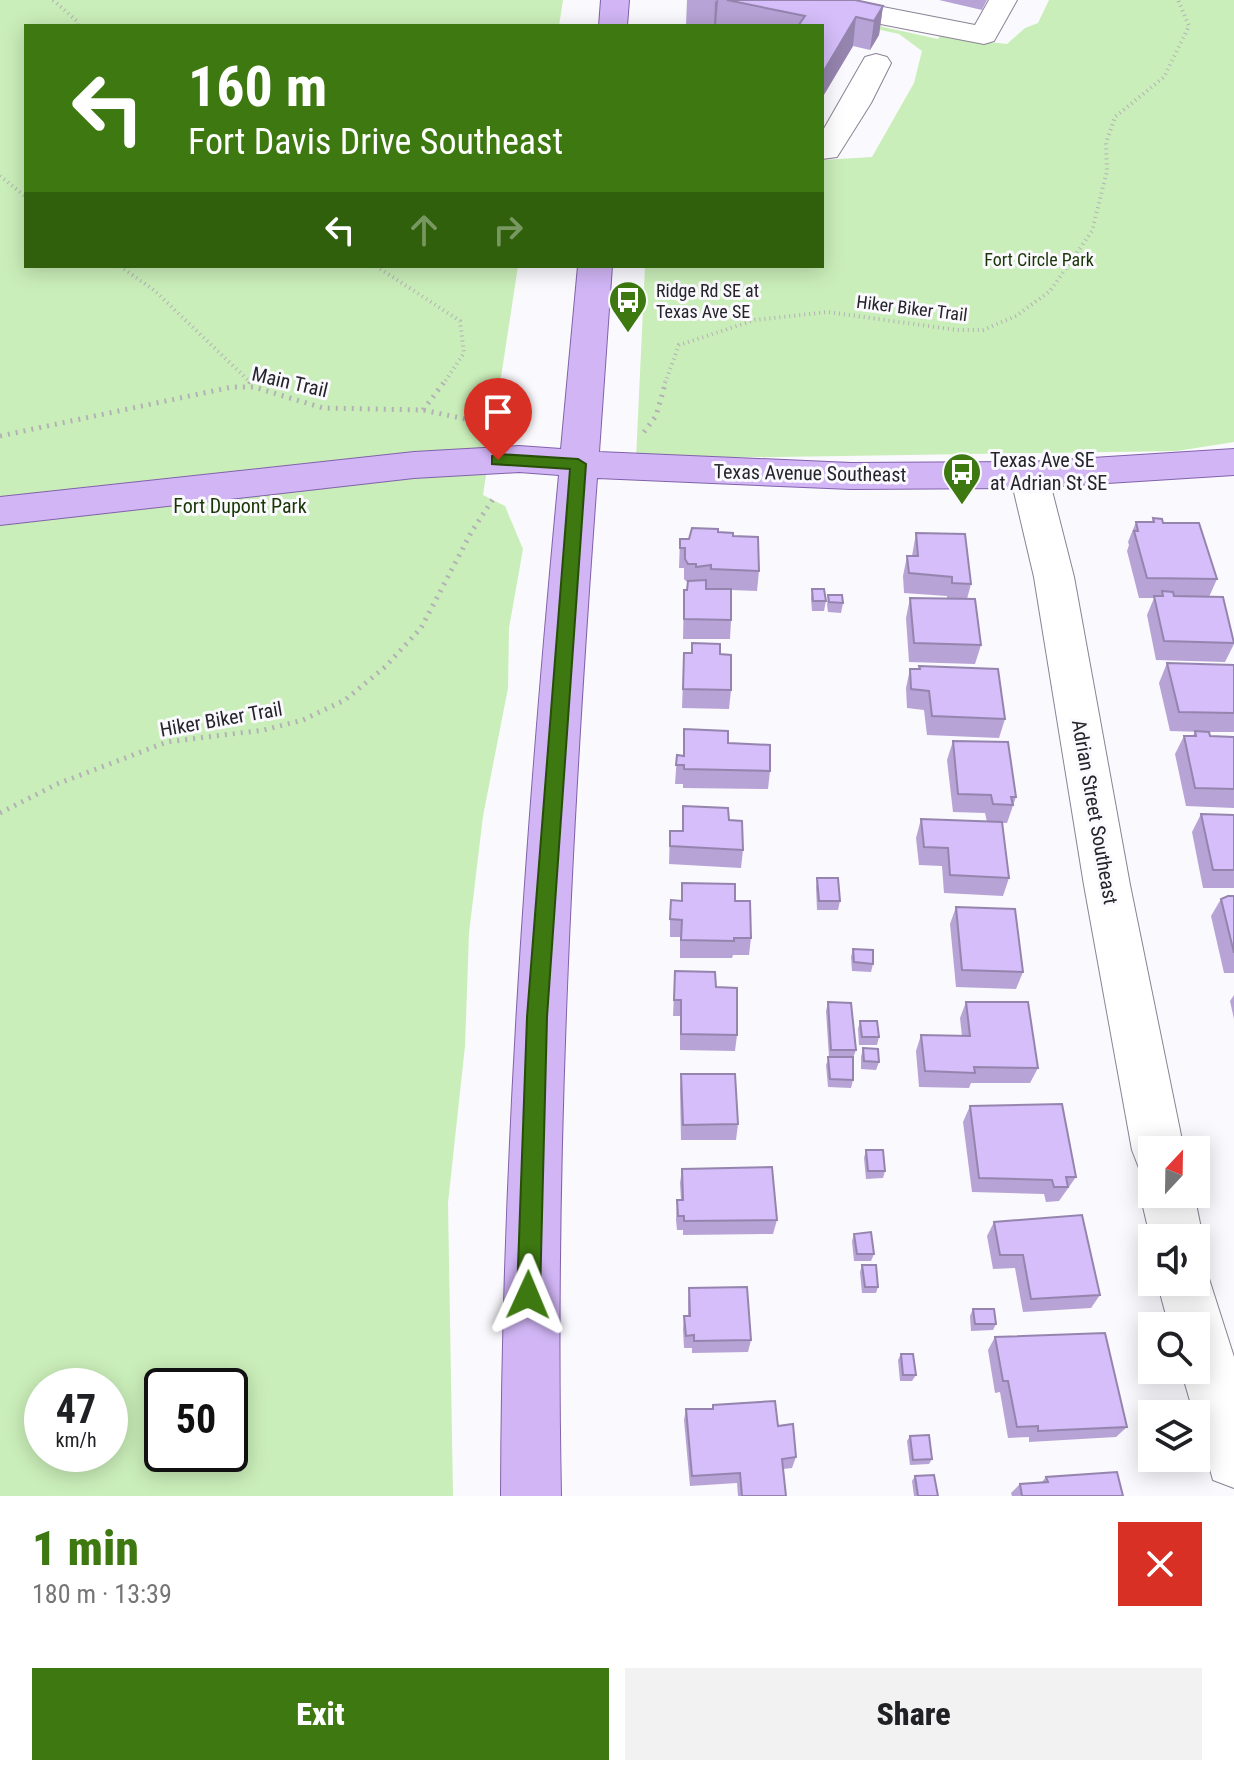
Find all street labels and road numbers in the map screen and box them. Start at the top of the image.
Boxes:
street label: Hiker Biker Trail [855,291,969,325]
street label: Main Trail [250,362,330,402]
street label: Texas Avenue Southeast [713,459,907,487]
street label: Hiker Biker Trail [158,696,284,742]
street label: Adrian Street Southeast [1067,718,1123,906]

